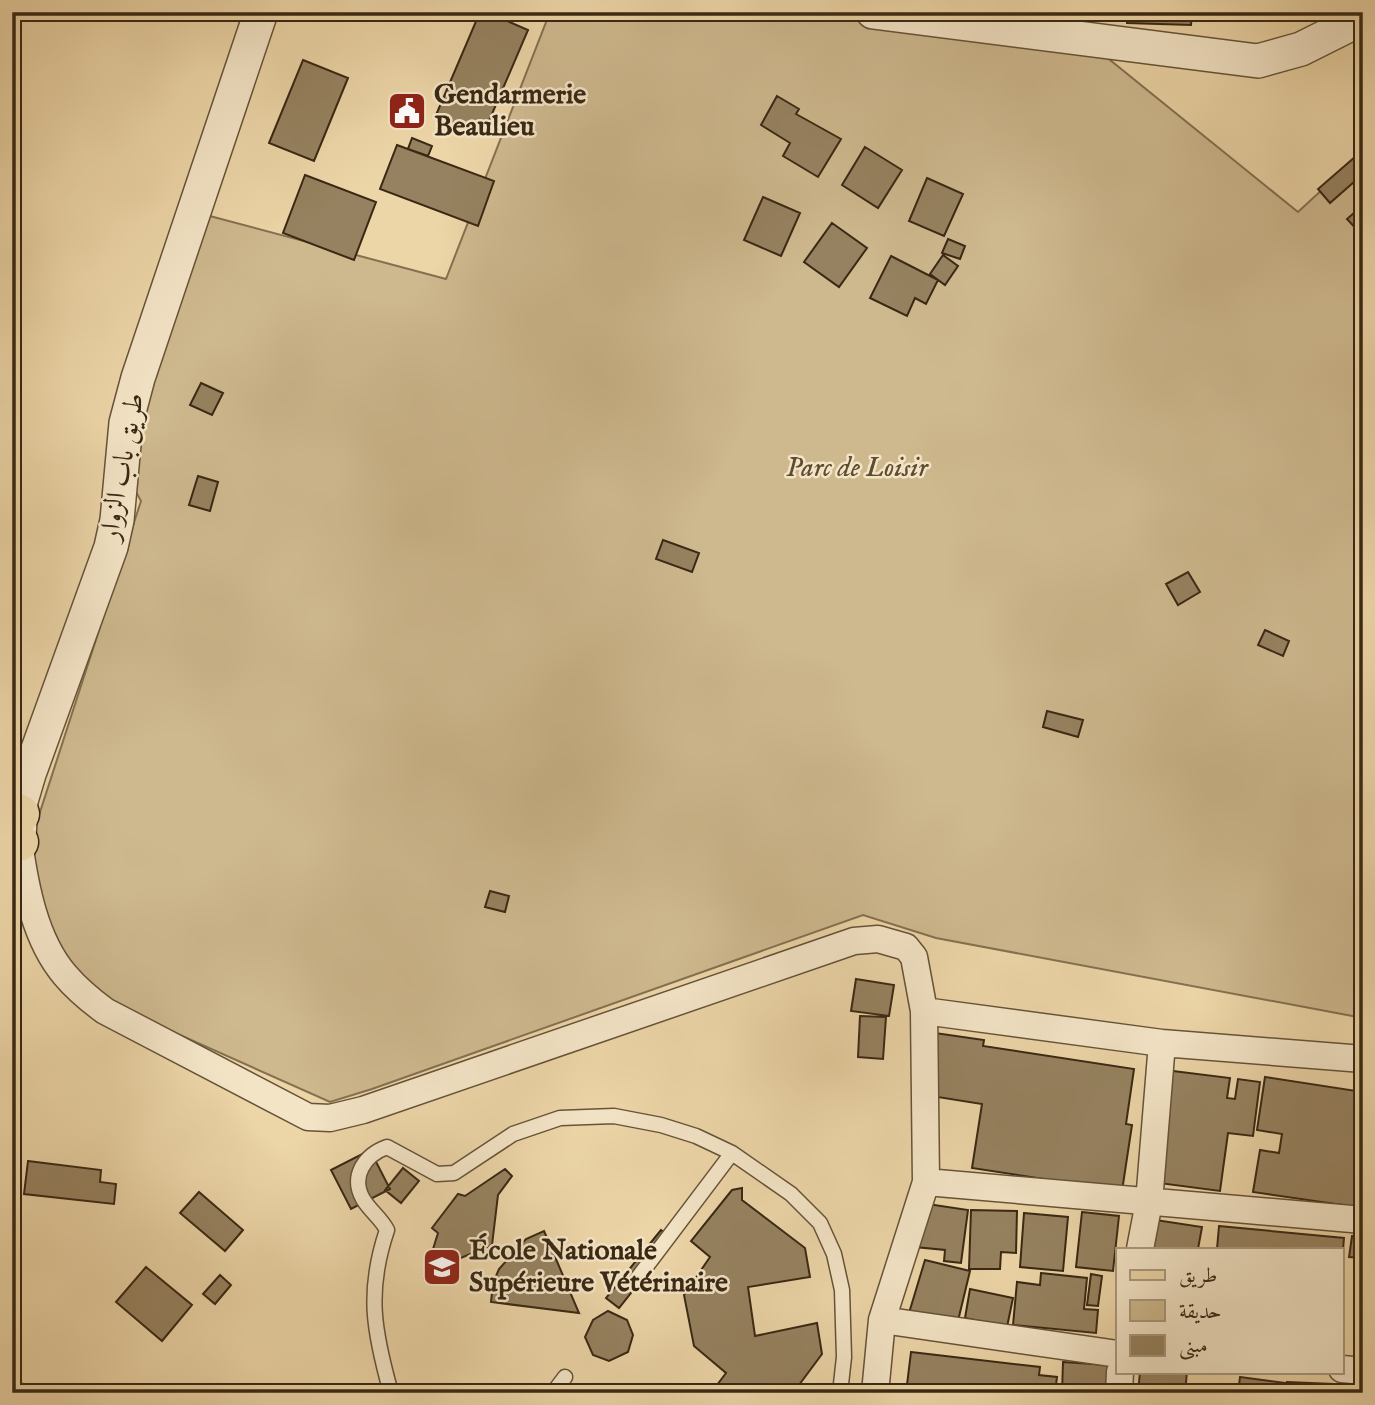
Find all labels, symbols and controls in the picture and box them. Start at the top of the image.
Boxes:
place label: Gendarmerie Beaulieu [434,78,586,145]
public building icon: Gendarmerie Beaulieu [386,90,428,132]
street label: طريق باب الزوار [92,390,153,547]
park label: Parc de Loisir [786,451,929,486]
place label: École Nationale Supérieure Vétérinaire [469,1233,728,1301]
school or university icon: École Nationale Supérieure Vétérinaire [421,1246,463,1288]
legend [1116,1248,1344,1374]
text: طريق [1179,1263,1217,1290]
text: حديقة [1179,1299,1222,1326]
text: مبنى [1179,1333,1208,1360]

